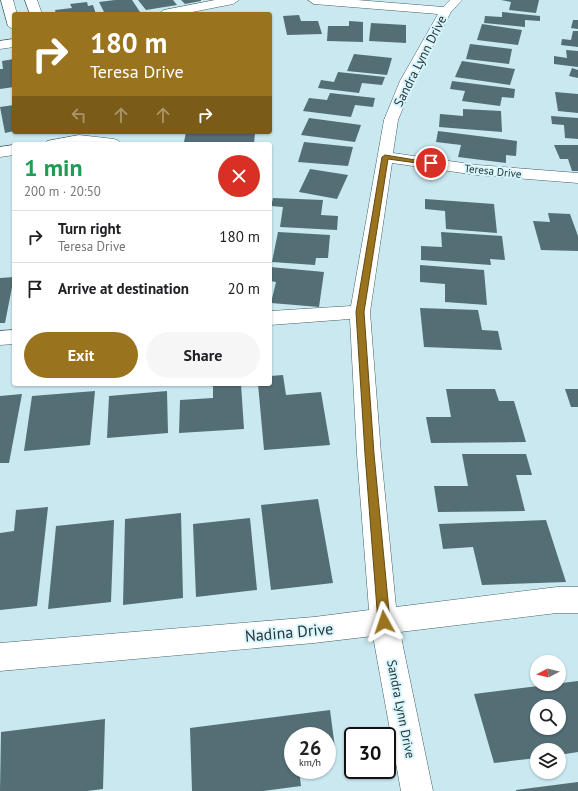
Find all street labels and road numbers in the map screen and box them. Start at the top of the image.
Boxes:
street label: Sandra Lynn Drive [390,13,450,109]
street label: Teresa Drive [464,161,523,181]
street label: Nadina Drive [244,618,334,646]
street label: Sandra Lynn Drive [383,658,419,760]

